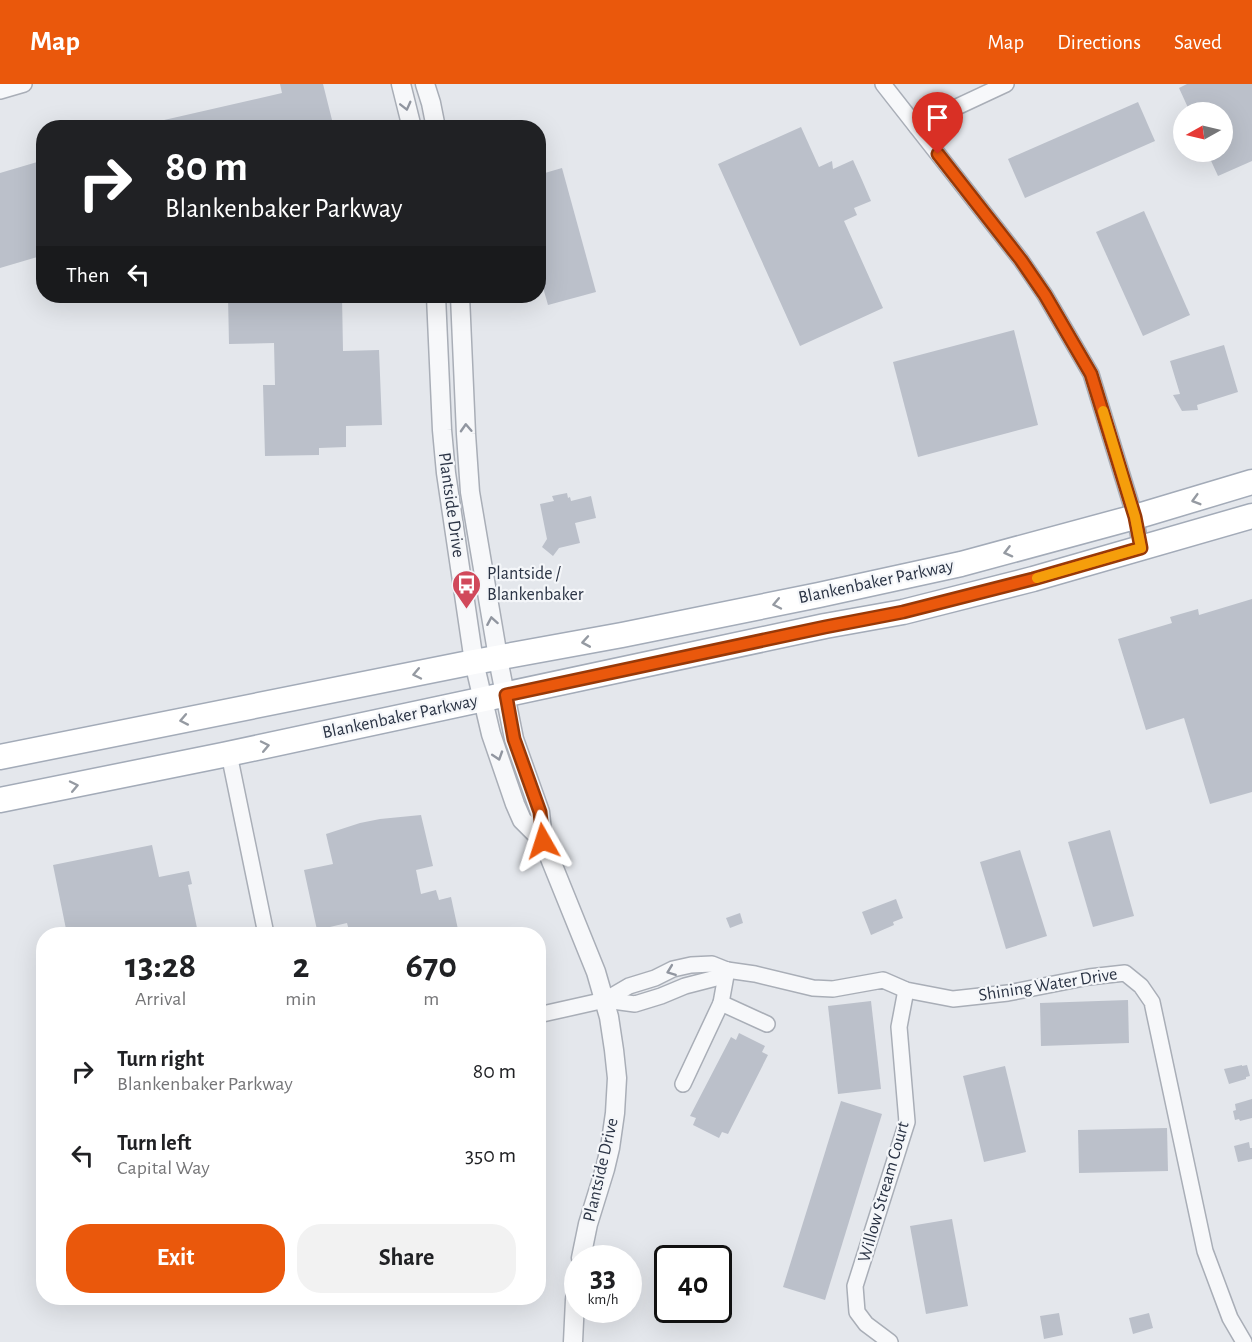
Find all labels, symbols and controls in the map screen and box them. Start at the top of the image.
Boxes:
text: Map [30,28,80,56]
text: Map [988,32,1024,53]
text: Directions [1057,32,1141,53]
text: Saved [1174,32,1222,53]
pin [912,92,963,154]
one-way arrow [399,101,412,111]
icon: arrive [921,101,954,134]
north arrow [1173,102,1233,162]
map controls [1173,102,1233,162]
icon: right [66,144,144,222]
text: 80 m [165,146,248,188]
text: Blankenbaker Parkway [165,195,402,222]
icon: left [122,258,155,291]
text: Then [66,264,110,286]
one-way arrow [459,424,472,433]
street label: Plantside Drive [435,451,467,559]
one-way arrow [1191,492,1201,505]
one-way arrow [1003,544,1013,557]
street label: Blankenbaker Parkway [797,557,956,607]
place label: Plantside / Blankenbaker [487,565,584,604]
bus stop icon: Plantside / Blankenbaker [450,568,482,610]
one-way arrow [772,597,782,610]
one-way arrow [486,616,499,626]
one-way arrow [581,635,591,648]
one-way arrow [412,667,422,680]
street label: Blankenbaker Parkway [321,692,480,742]
one-way arrow [180,713,190,726]
one-way arrow [260,740,270,753]
one-way arrow [491,750,503,761]
one-way arrow [69,780,79,793]
position arrow [511,809,575,873]
text: 13:28 [125,948,196,984]
text: 2 [292,948,309,984]
text: 670 [405,948,457,984]
one-way arrow [666,964,676,977]
street label: Shining Water Drive [977,965,1119,1005]
text: Arrival [135,989,186,1009]
text: min [285,989,316,1009]
text: m [423,989,439,1009]
text: Turn right [117,1048,204,1070]
icon: right [66,1055,99,1088]
text: 80 m [473,1060,516,1082]
text: Blankenbaker Parkway [117,1074,293,1094]
street label: Plantside Drive [580,1116,622,1224]
street label: Willow Stream Court [855,1119,913,1264]
text: Turn left [117,1132,191,1154]
icon: left [66,1139,99,1172]
text: 350 m [465,1144,516,1166]
text: Capital Way [117,1158,210,1178]
button: Exit [66,1224,285,1293]
button: Share [297,1224,516,1293]
speed limit sign: 40 [654,1245,732,1323]
text: 33 [590,1262,616,1292]
text: km/h [588,1292,618,1307]

